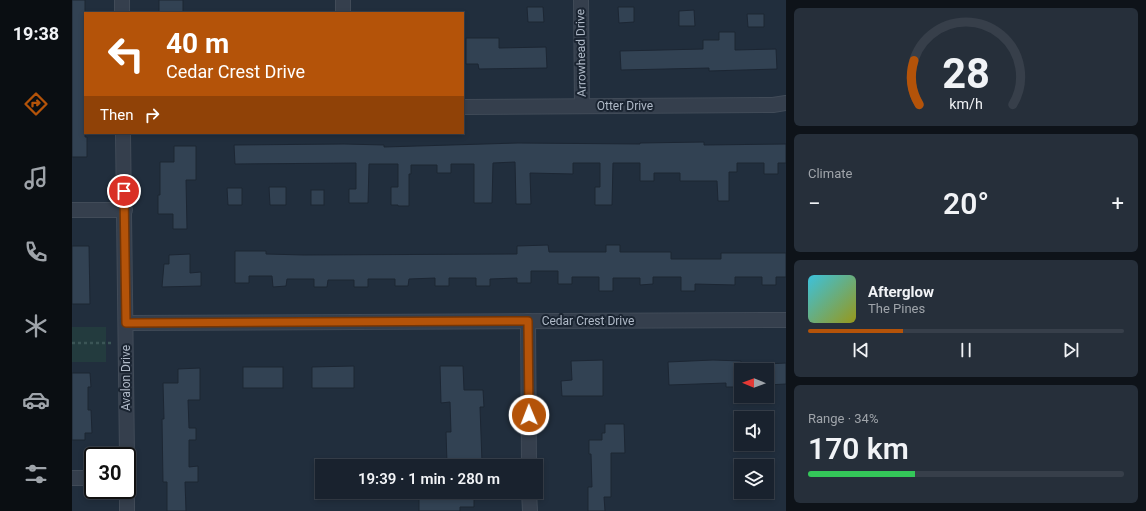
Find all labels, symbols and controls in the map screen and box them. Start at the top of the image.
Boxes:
street label: Arrowhead Drive [573,9,589,97]
text: 19:38 [13,23,59,44]
text: 40 m [166,27,229,60]
icon: left [100,28,152,80]
text: 28 [942,49,990,98]
text: Cedar Crest Drive [166,61,305,82]
icon: directions [22,90,50,118]
text: km/h [949,95,983,111]
street label: Otter Drive [597,99,653,113]
icon: right [141,104,163,126]
text: Then [100,106,133,124]
icon: music [22,164,50,192]
text: Climate [808,166,852,181]
pin [107,174,141,208]
icon: arrive [113,180,135,202]
text: 20° [943,186,989,221]
text: − [808,191,821,216]
text: + [1112,191,1124,216]
icon: phone [22,238,50,266]
text: Afterglow [868,283,934,301]
text: The Pines [868,301,925,316]
icon: climate [22,312,50,340]
street label: Cedar Crest Drive [542,314,634,328]
icon: previous [850,339,872,361]
icon: pause [955,339,977,361]
icon: next [1060,339,1082,361]
street label: Avalon Drive [119,345,133,411]
north arrow [734,363,774,403]
map controls [734,363,774,499]
icon: car [22,386,50,414]
position arrow [508,394,550,436]
button: sound [734,411,774,451]
text: Range · 34% [808,411,878,426]
text: 170 km [808,431,909,466]
speed limit sign: 30 [84,447,136,499]
button: layers [734,459,774,499]
icon: filters [22,460,50,488]
text: 19:39 · 1 min · 280 m [358,470,500,488]

